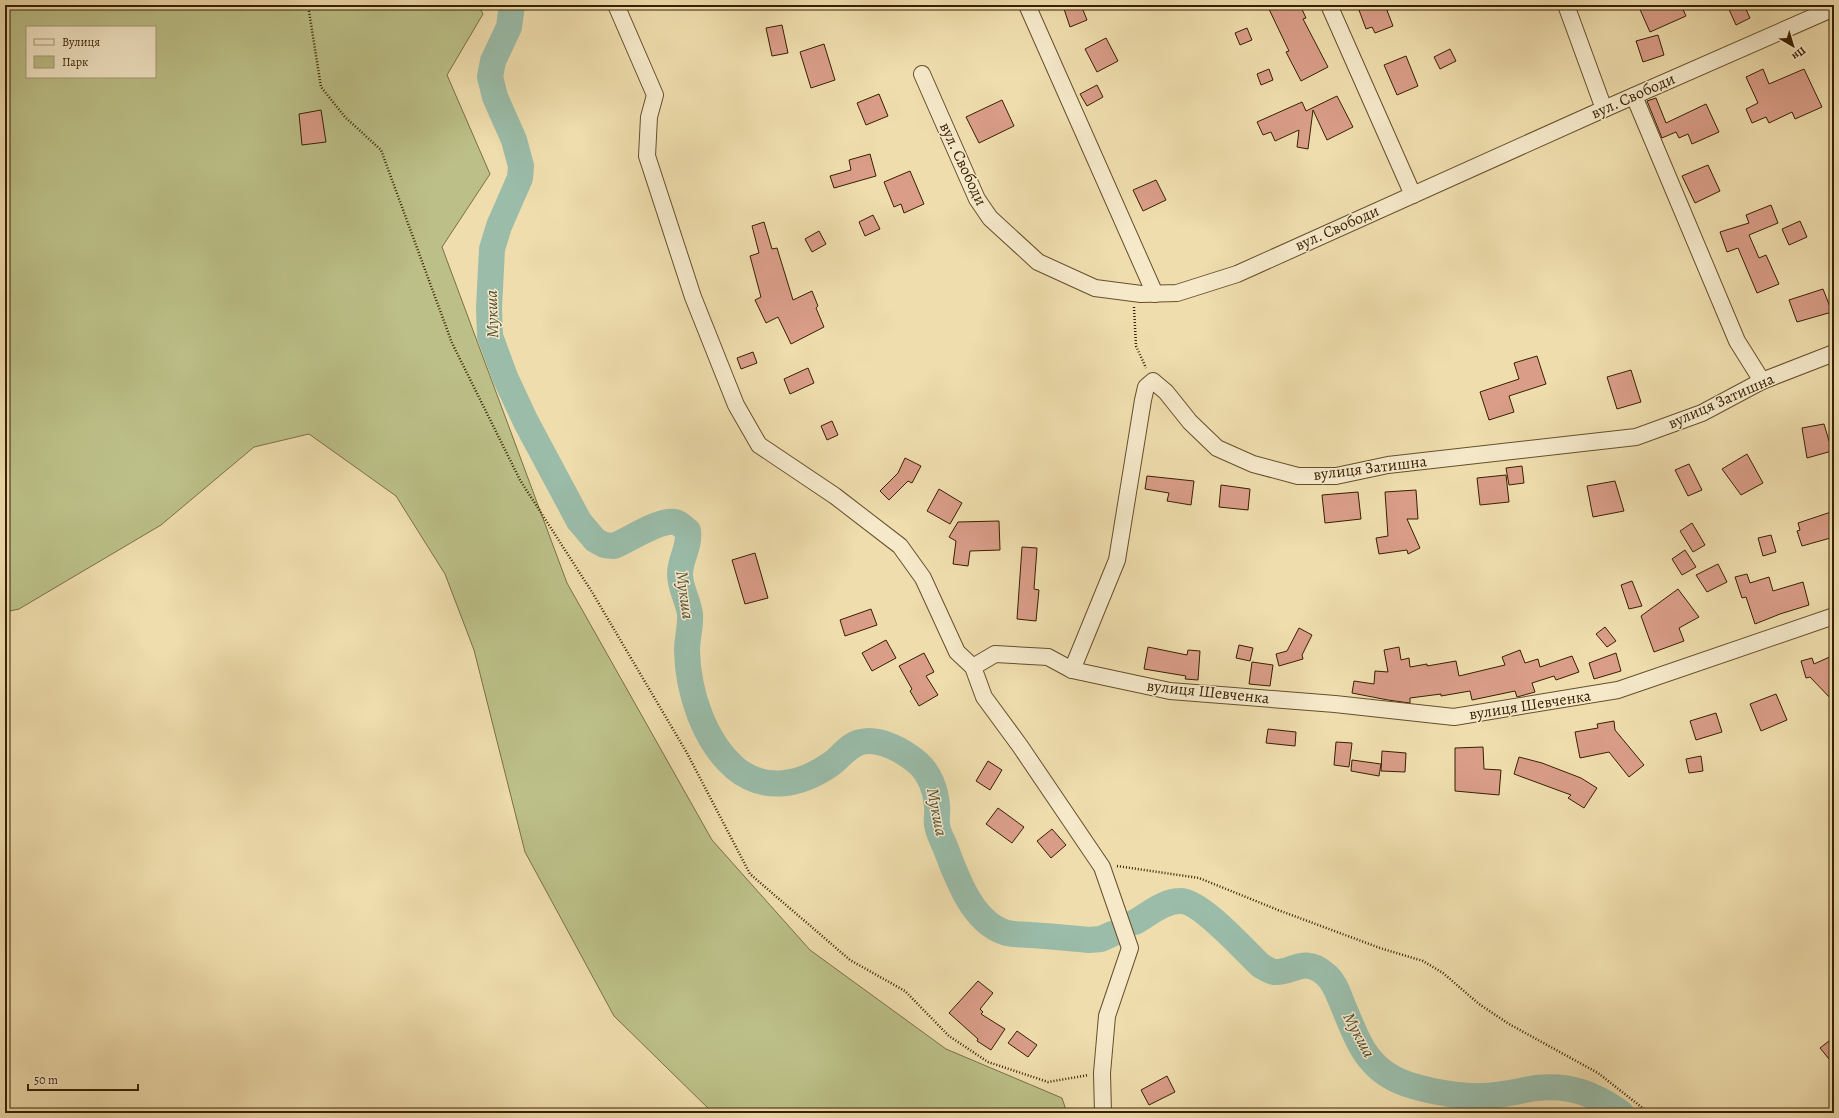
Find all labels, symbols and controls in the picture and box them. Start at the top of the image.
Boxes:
legend [26,26,156,78]
north arrow [1773,26,1813,66]
text: Вулиця [62,34,100,50]
text: Пн [1788,43,1809,64]
text: Парк [62,54,88,70]
street label: вул. Свободи [1588,68,1678,124]
street label: вул. Свободи [934,119,992,209]
street label: вул. Свободи [1292,200,1382,256]
water label: Мукша [480,289,504,339]
street label: вулиця Затишна [1664,368,1778,434]
street label: вулиця Затишна [1312,450,1429,486]
water label: Мукша [670,569,700,621]
street label: вулиця Шевченка [1146,675,1271,709]
street label: вулиця Шевченка [1467,684,1593,726]
water label: Мукша [921,786,953,838]
water label: Мукша [1337,1008,1381,1062]
scale bar [28,1066,138,1092]
text: 50 m [34,1072,58,1088]

